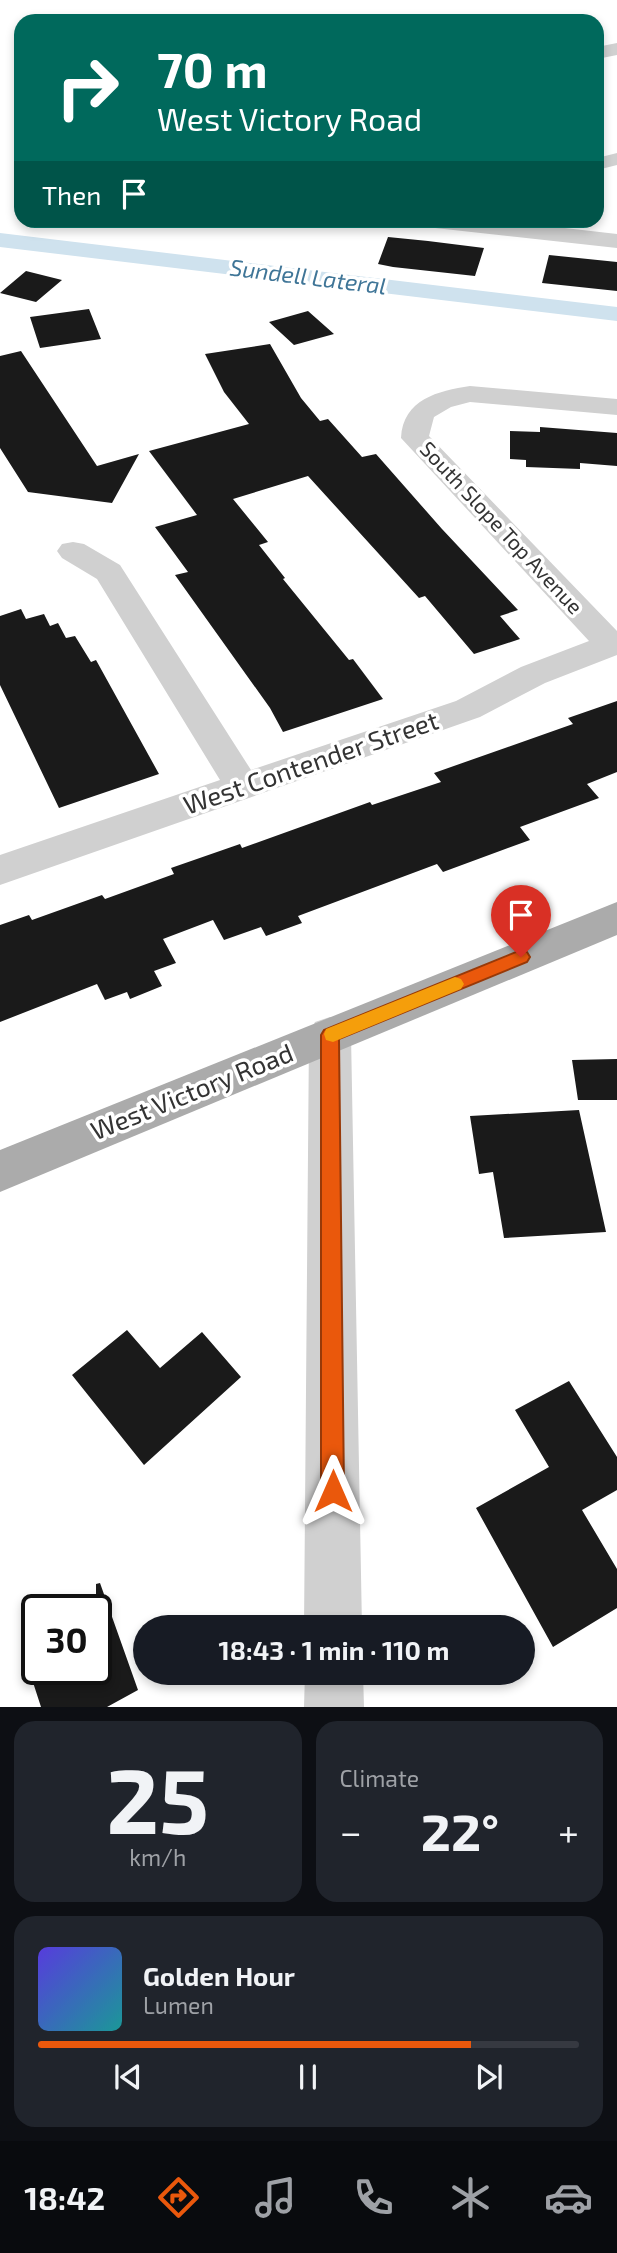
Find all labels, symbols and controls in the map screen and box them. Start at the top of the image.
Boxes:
text: 70 m [157,39,268,98]
icon: right [42,42,133,133]
text: West Victory Road [157,99,422,137]
icon: arrive [115,175,153,213]
text: Then [42,179,101,210]
water label: Sundell Lateral [228,253,388,299]
street label: South Slope Top Avenue [416,436,589,618]
street label: West Contender Street [179,703,442,820]
pin [491,885,551,957]
icon: arrive [502,896,540,934]
street label: West Victory Road [86,1036,297,1145]
position arrow [296,1454,370,1528]
speed limit sign: 30 [21,1594,112,1685]
text: 18:43 · 1 min · 110 m [219,1634,449,1665]
text: 25 [106,1743,209,1852]
text: Climate [340,1764,419,1792]
text: 22° [421,1799,499,1861]
text: − [340,1808,362,1854]
text: + [558,1808,579,1854]
text: km/h [129,1843,186,1871]
text: Golden Hour [143,1960,295,1991]
text: Lumen [143,1991,214,2019]
icon: previous [109,2058,147,2096]
icon: pause [289,2058,327,2096]
icon: next [470,2058,508,2096]
icon: directions [154,2173,203,2222]
icon: music [251,2173,300,2222]
icon: phone [349,2173,398,2222]
icon: climate [446,2173,495,2222]
icon: car [544,2173,593,2222]
text: 18:42 [24,2178,105,2216]

